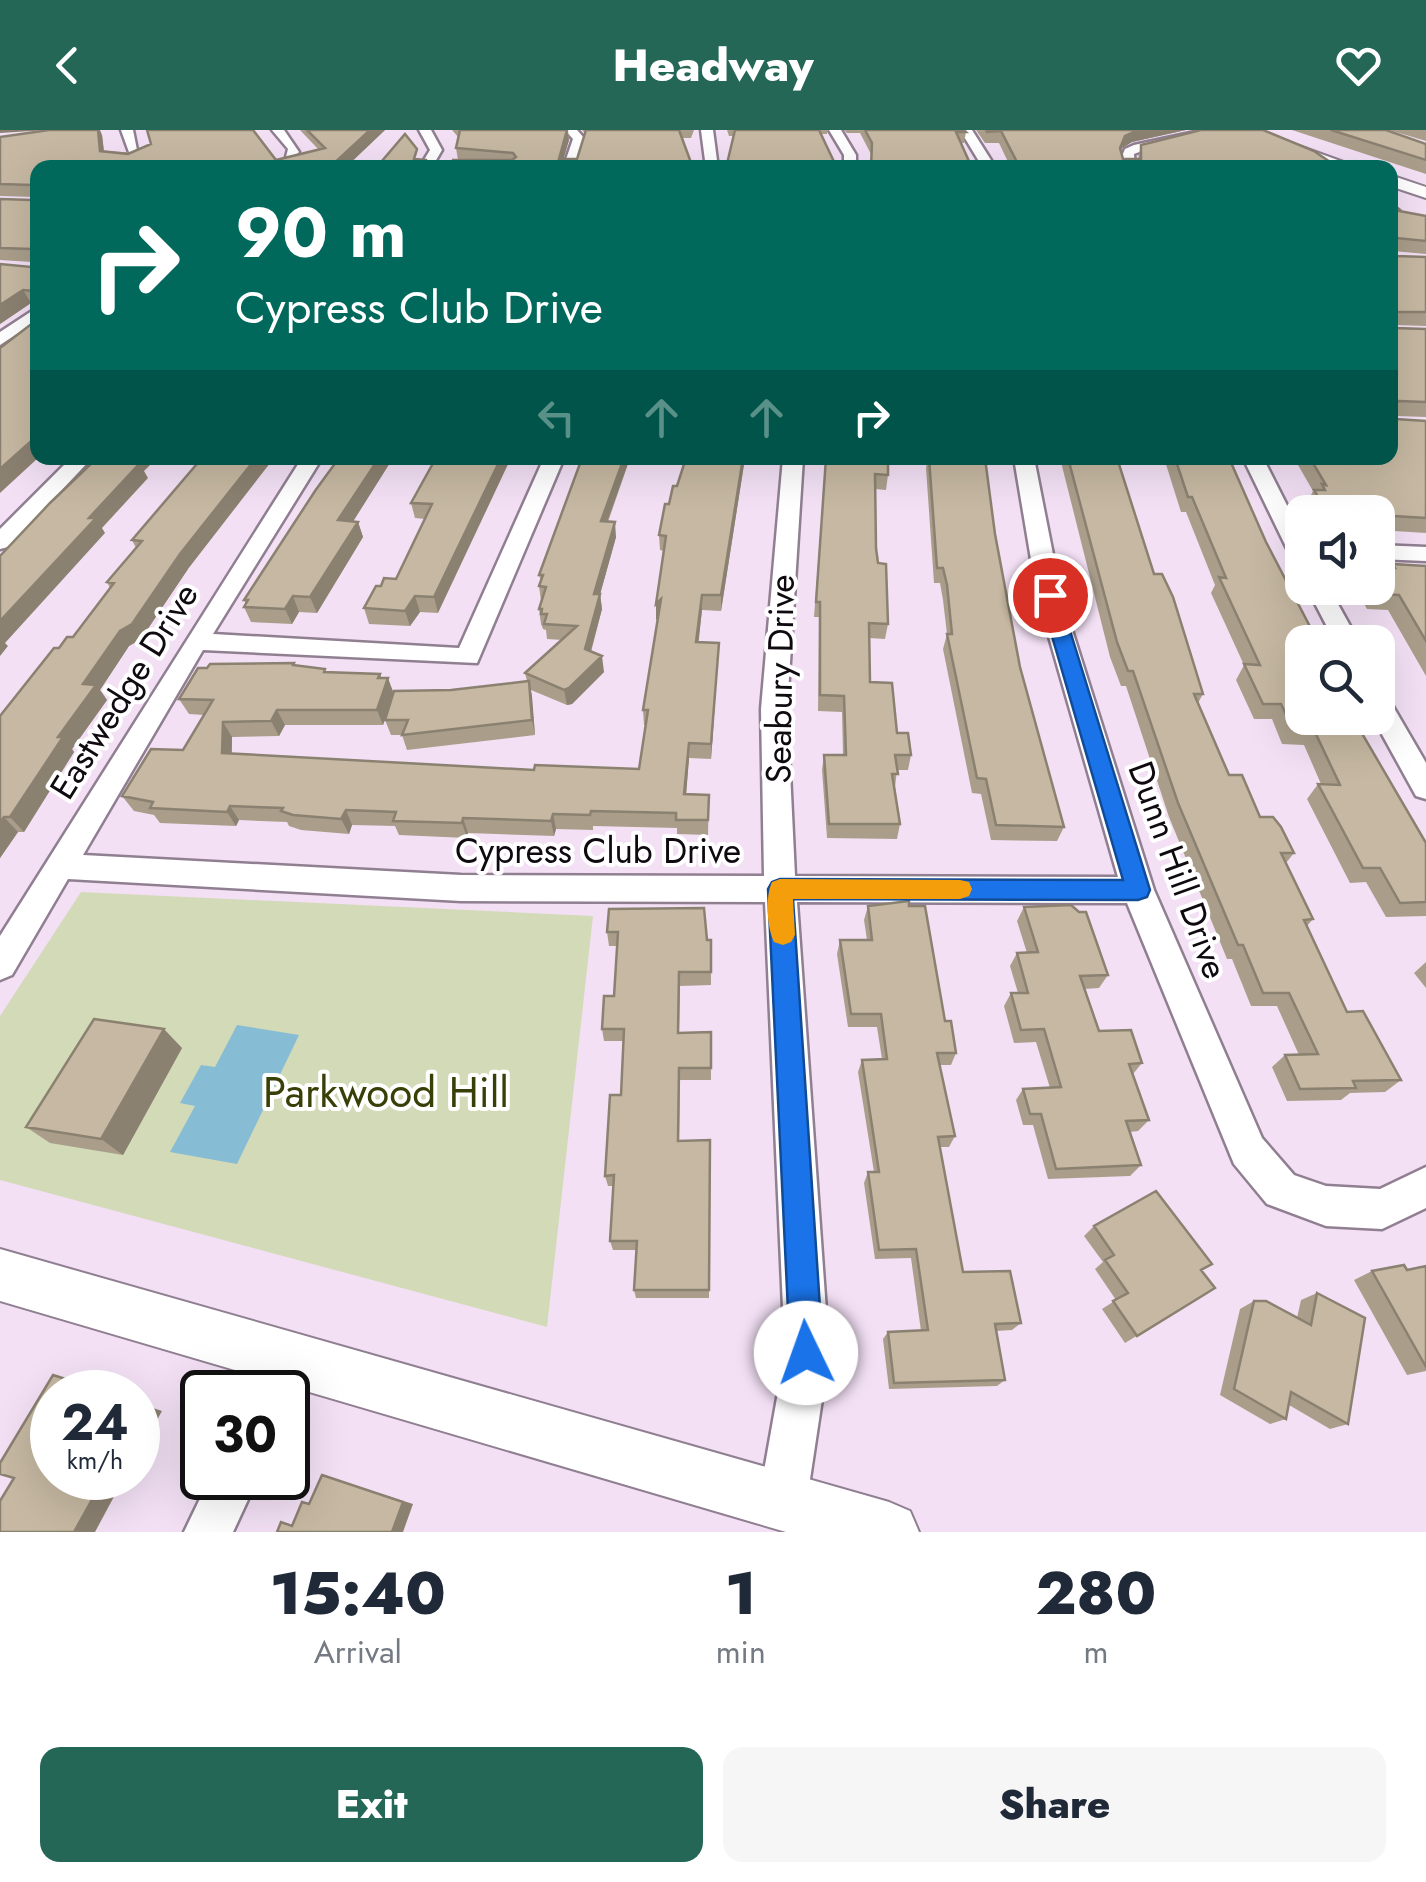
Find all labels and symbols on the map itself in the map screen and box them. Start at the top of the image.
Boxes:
pin [1008,553,1093,638]
street label: Eastwedge Drive [38,573,210,809]
street label: Seabury Drive [753,574,807,784]
street label: Dunn Hill Drive [1116,754,1240,986]
street label: Cypress Club Drive [455,826,741,876]
park label: Parkwood Hill [263,1062,509,1123]
position arrow [754,1301,858,1405]
speed limit sign: 30 [180,1370,310,1500]

